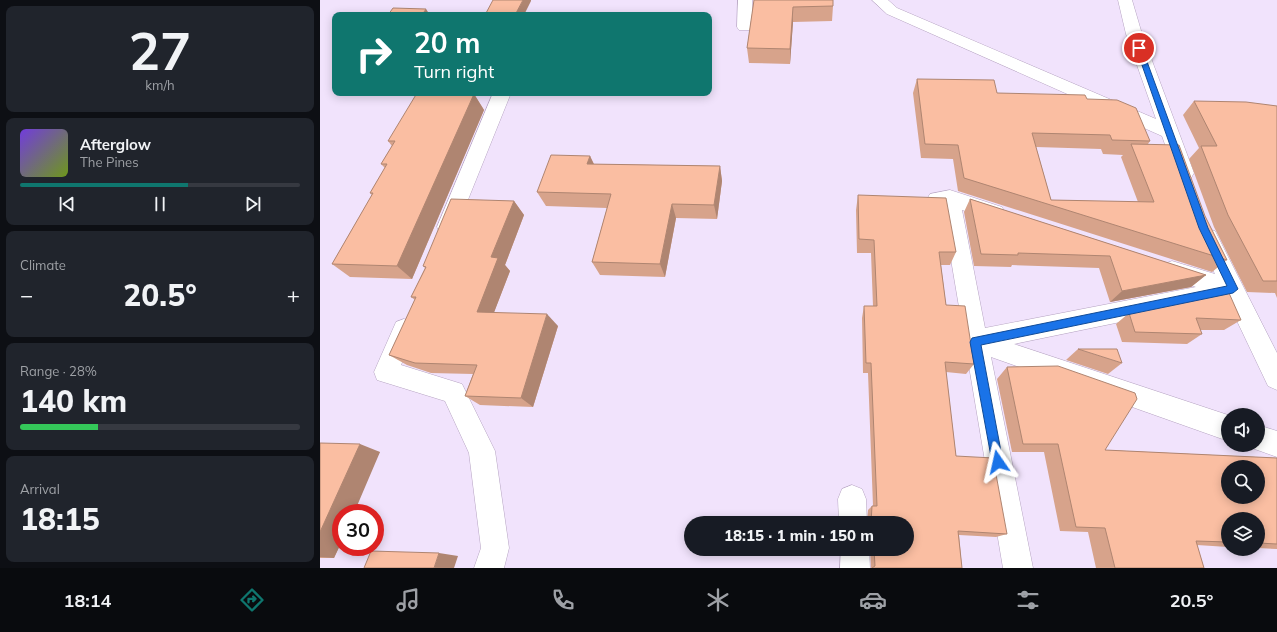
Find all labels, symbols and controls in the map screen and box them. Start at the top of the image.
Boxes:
text: 27 [129,18,191,83]
text: 20 m [414,25,480,60]
icon: right [348,28,400,80]
pin [1122,31,1156,65]
icon: arrive [1128,37,1150,59]
text: Turn right [414,60,494,83]
text: km/h [145,77,175,93]
text: Afterglow [80,135,151,154]
text: The Pines [80,154,139,170]
icon: previous [56,193,78,215]
icon: pause [149,193,171,215]
icon: next [242,193,264,215]
text: Climate [20,257,66,273]
text: 20.5° [123,276,197,314]
text: − [20,281,33,309]
text: + [287,281,300,309]
text: Range · 28% [20,363,97,379]
text: 140 km [20,382,127,420]
map controls [1221,408,1265,556]
button: sound [1221,408,1265,452]
position arrow [977,441,1019,483]
button: search [1221,460,1265,504]
text: Arrival [20,481,60,497]
text: 18:15 [20,500,100,538]
speed limit sign: 30 [332,504,384,556]
button: layers [1221,512,1265,556]
text: 18:15 · 1 min · 150 m [724,526,874,545]
icon: directions [238,586,266,614]
icon: music [394,586,422,614]
icon: phone [549,586,577,614]
icon: climate [704,586,732,614]
icon: car [859,586,887,614]
icon: filters [1014,586,1042,614]
text: 18:14 [64,589,111,612]
text: 20.5° [1170,589,1213,612]

